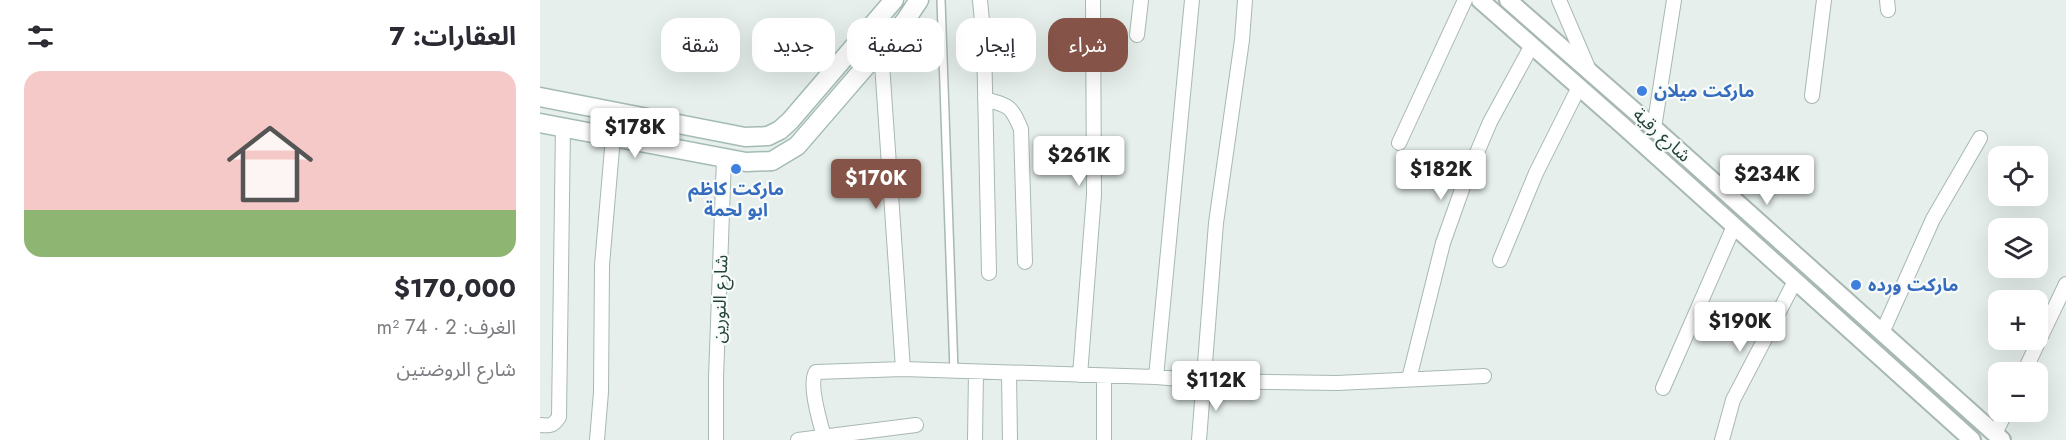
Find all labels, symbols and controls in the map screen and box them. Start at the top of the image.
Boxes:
text: العقارات: 7 [389,17,516,55]
chip: شقة [661,18,740,72]
chip: جديد [752,18,835,72]
chip: تصفية [847,18,944,72]
chip: إيجار [956,18,1036,72]
chip: شراء [1048,18,1128,72]
icon: filters [24,20,57,53]
place label: ماركت ميلان [1654,78,1754,104]
marker: ماركت ميلان [1635,84,1649,98]
street label: شارع رقية [1627,102,1697,169]
pin: $178K [593,108,677,159]
icon: home [216,110,324,218]
text: $178K [604,113,666,142]
pin: $261K [1037,136,1121,187]
text: $261K [1047,141,1111,170]
map controls [1988,146,2048,422]
button: locate [1988,146,2048,206]
pin: $182K [1399,150,1483,201]
text: $182K [1410,155,1472,184]
pin: $234K [1725,155,1809,206]
pin: $170K [834,159,918,210]
text: $234K [1734,160,1800,189]
marker: ماركت كاظم ابو لحمة [729,162,743,176]
text: $170K [845,164,907,193]
place label: ماركت كاظم ابو لحمة [688,176,784,223]
button: layers [1988,218,2048,278]
street label: شارع النورين [705,254,736,344]
text: $170,000 [394,269,516,307]
place label: ماركت ورده [1868,272,1959,298]
marker: ماركت ورده [1849,278,1863,292]
button: + [1988,290,2048,350]
pin: $190K [1698,302,1782,353]
text: $190K [1708,307,1772,336]
text: الغرف: 2 · 74 m² [377,313,516,342]
text: شارع الروضتين [397,355,516,384]
pin: $112K [1174,361,1258,412]
button: − [1988,362,2048,422]
text: $112K [1186,366,1246,395]

